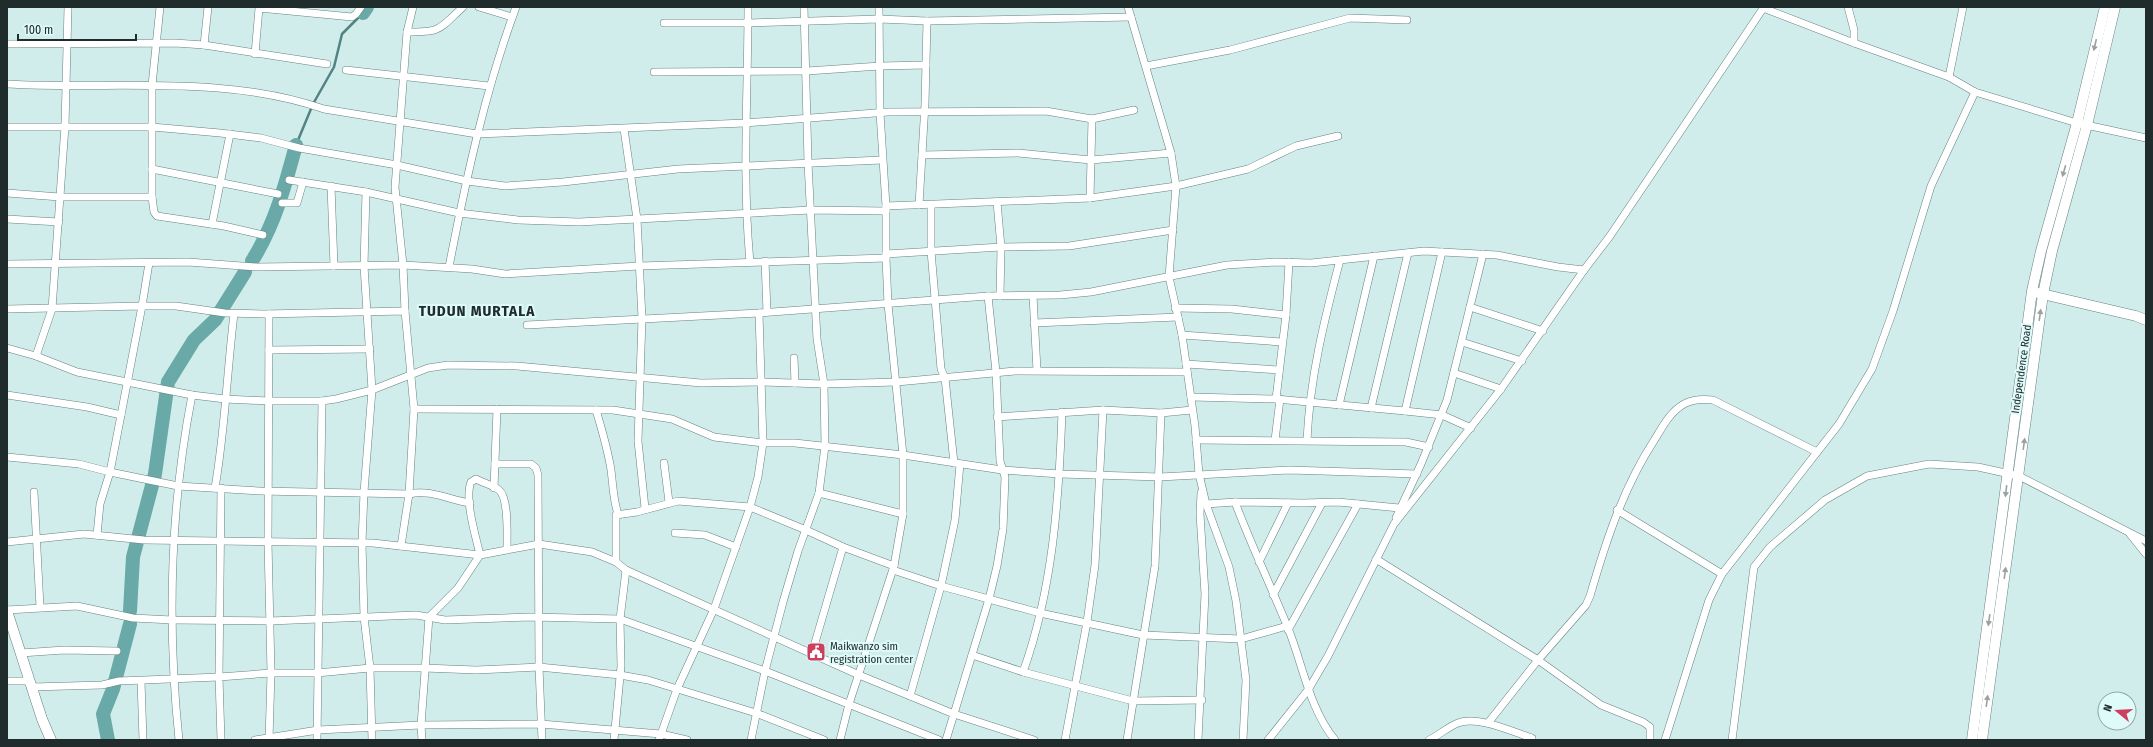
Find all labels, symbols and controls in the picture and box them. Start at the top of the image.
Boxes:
scale bar [18,16,136,42]
text: 100 m [24,23,53,37]
one-way arrow [2092,39,2098,51]
one-way arrow [2061,165,2067,177]
district label: TUDUN MURTALA [419,302,535,320]
one-way arrow [2037,309,2044,321]
street label: Independence Road [2009,324,2034,414]
one-way arrow [2020,438,2027,450]
one-way arrow [2003,485,2009,497]
one-way arrow [2002,567,2008,579]
one-way arrow [1986,614,1992,626]
place label: Maikwanzo sim registration center [830,640,913,666]
public building icon: Maikwanzo sim registration center [805,641,827,663]
north arrow [2097,691,2137,731]
one-way arrow [1984,695,1990,707]
text: N [2101,703,2115,713]

